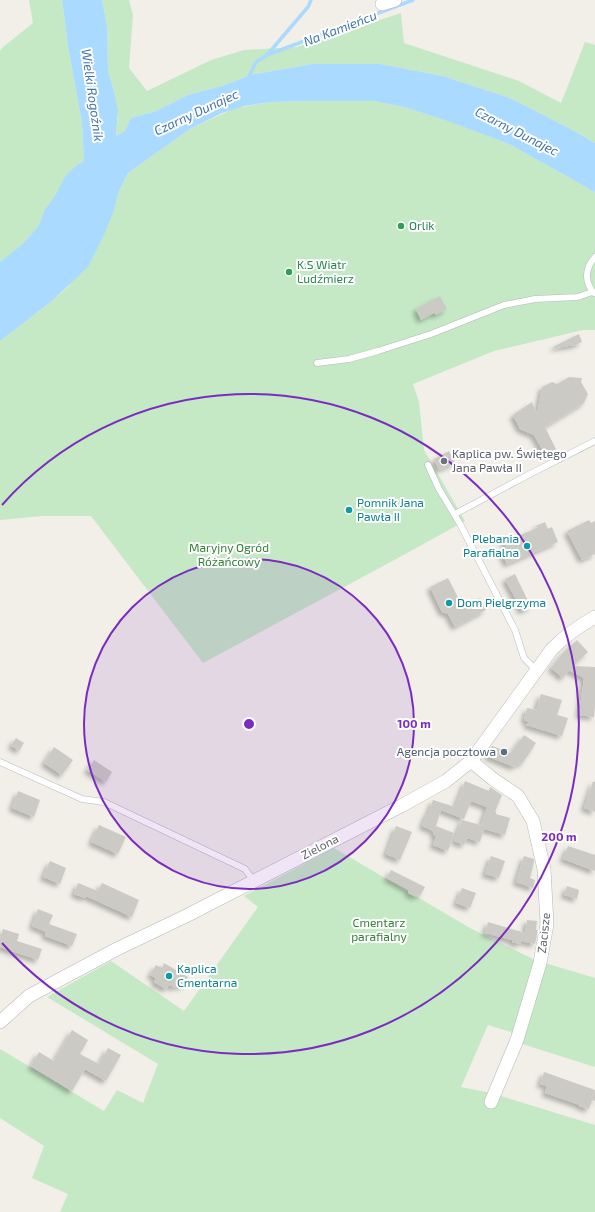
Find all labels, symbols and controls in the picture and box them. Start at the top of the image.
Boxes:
water label: Na Kamieńcu [301,7,379,49]
water label: Wielki Rogoźnik [79,48,107,142]
water label: Czarny Dunajec [151,85,241,139]
water label: Czarny Dunajec [473,103,562,159]
place label: Orlik [409,218,434,232]
marker: Orlik [396,221,406,231]
place label: K.S Wiatr Ludźmierz [297,257,354,285]
marker: K.S Wiatr Ludźmierz [284,267,294,277]
place label: Kaplica pw. Świętego Jana Pawła II [452,446,567,474]
marker: Kaplica pw. Świętego Jana Pawła II [439,456,449,466]
place label: Pomnik Jana Pawła II [357,495,424,523]
marker: Pomnik Jana Pawła II [344,505,354,515]
place label: Plebania Parafialna [463,531,519,559]
park label: Maryjny Ogród Różańcowy [189,540,269,568]
marker: Plebania Parafialna [522,541,532,551]
place label: Dom Pielgrzyma [457,595,546,609]
marker: Dom Pielgrzyma [444,598,454,608]
text: 100 m [397,716,431,730]
centre of rings [242,717,256,731]
place label: Agencja pocztowa [397,744,496,759]
marker: Agencja pocztowa [499,747,509,757]
text: 200 m [541,829,577,843]
street label: Zielona [298,831,341,861]
street label: Zacisze [534,912,552,954]
park label: Cmentarz parafialny [351,915,407,943]
place label: Kaplica Cmentarna [177,961,237,989]
marker: Kaplica Cmentarna [164,971,174,981]

